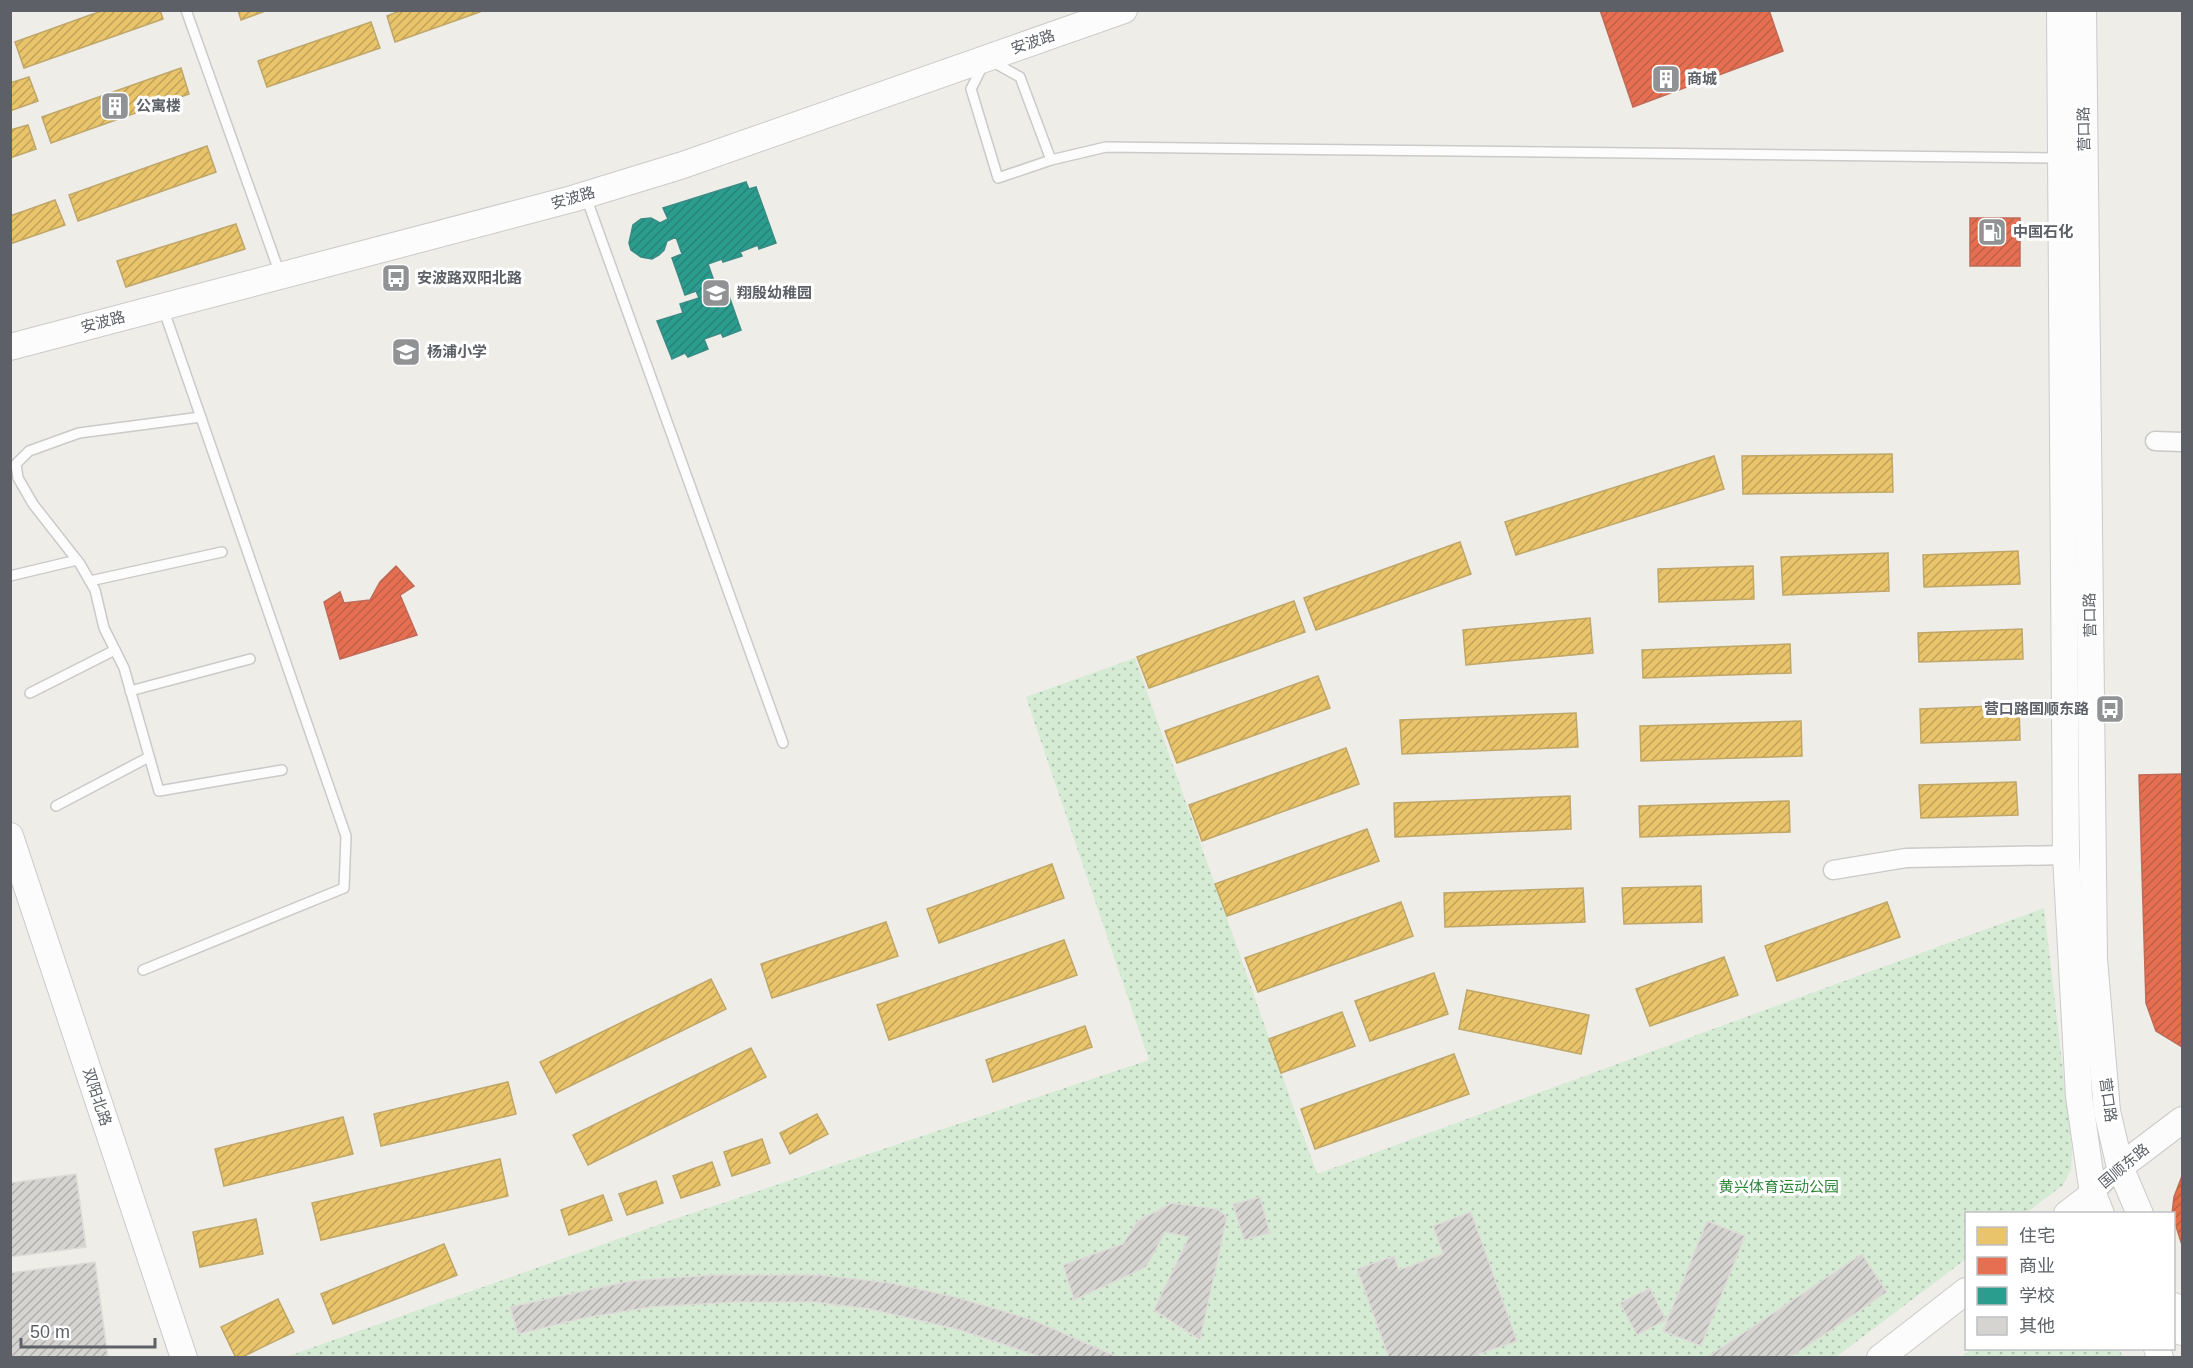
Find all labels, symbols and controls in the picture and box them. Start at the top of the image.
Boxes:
street label: 安波路 [1009,26,1057,57]
building icon: 商城 [1650,63,1682,95]
place label: 商城 [1687,70,1717,87]
building icon: 公寓楼 [99,90,131,122]
place label: 公寓楼 [136,97,181,114]
street label: 营口路 [2075,106,2092,152]
street label: 安波路 [549,183,597,212]
fuel station icon: 中国石化 [1976,216,2008,248]
place label: 中国石化 [2013,223,2073,240]
bus stop icon: 安波路双阳北路 [380,262,412,294]
place label: 安波路双阳北路 [417,269,522,286]
school or university icon: 翔殷幼稚园 [700,277,732,309]
place label: 翔殷幼稚园 [737,284,812,301]
street label: 安波路 [79,307,127,336]
school or university icon: 杨浦小学 [390,336,422,368]
place label: 杨浦小学 [427,343,487,360]
street label: 营口路 [2081,592,2098,638]
bus stop icon: 营口路国顺东路 [2094,693,2126,725]
place label: 营口路国顺东路 [1984,700,2089,717]
street label: 双阳北路 [80,1066,115,1128]
street label: 营口路 [2097,1076,2120,1123]
street label: 国顺东路 [2095,1140,2152,1191]
park label: 黄兴体育运动公园 [1719,1178,1839,1195]
legend [1965,1212,2175,1350]
text: 住宅 [2019,1226,2055,1246]
text: 商业 [2019,1256,2055,1276]
text: 学校 [2019,1286,2055,1306]
scale bar [21,1311,154,1349]
text: 其他 [2019,1316,2055,1336]
text: 50 m [30,1322,70,1342]

